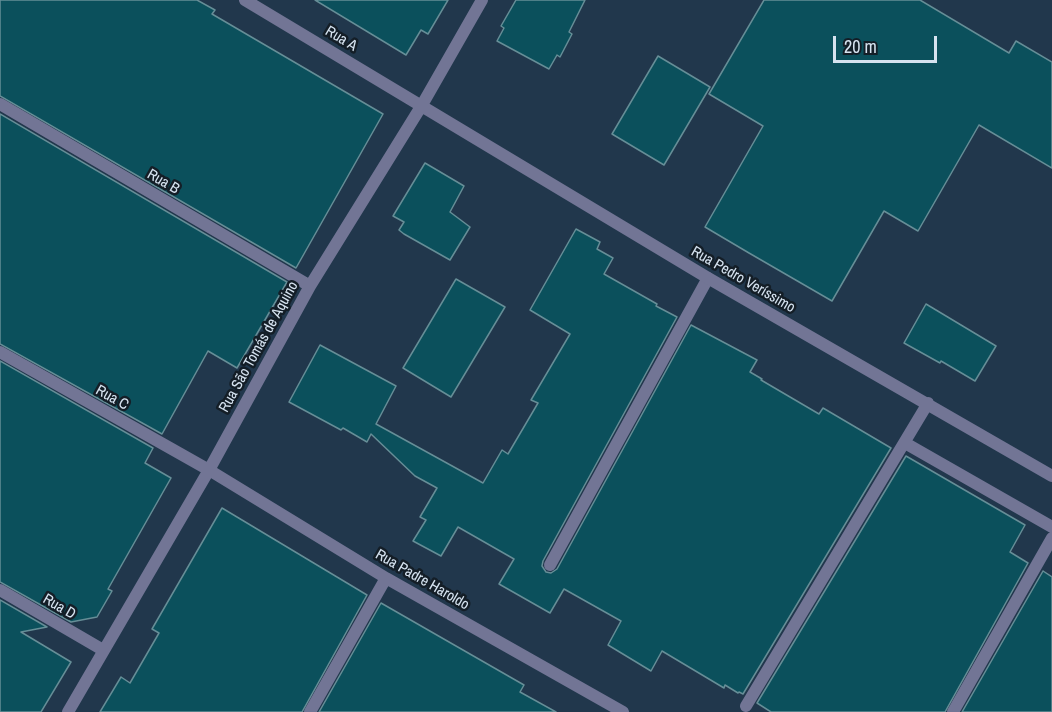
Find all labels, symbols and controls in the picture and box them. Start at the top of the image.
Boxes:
street label: Rua A [322,22,360,56]
scale bar [836,24,940,62]
text: 20 m [844,34,877,59]
street label: Rua B [144,166,182,198]
street label: Rua Pedro Veríssimo [688,243,798,317]
street label: Rua São Tomás de Aquino [215,278,303,416]
street label: Rua C [92,382,132,414]
street label: Rua Padre Haroldo [372,546,472,614]
street label: Rua D [39,590,79,624]

